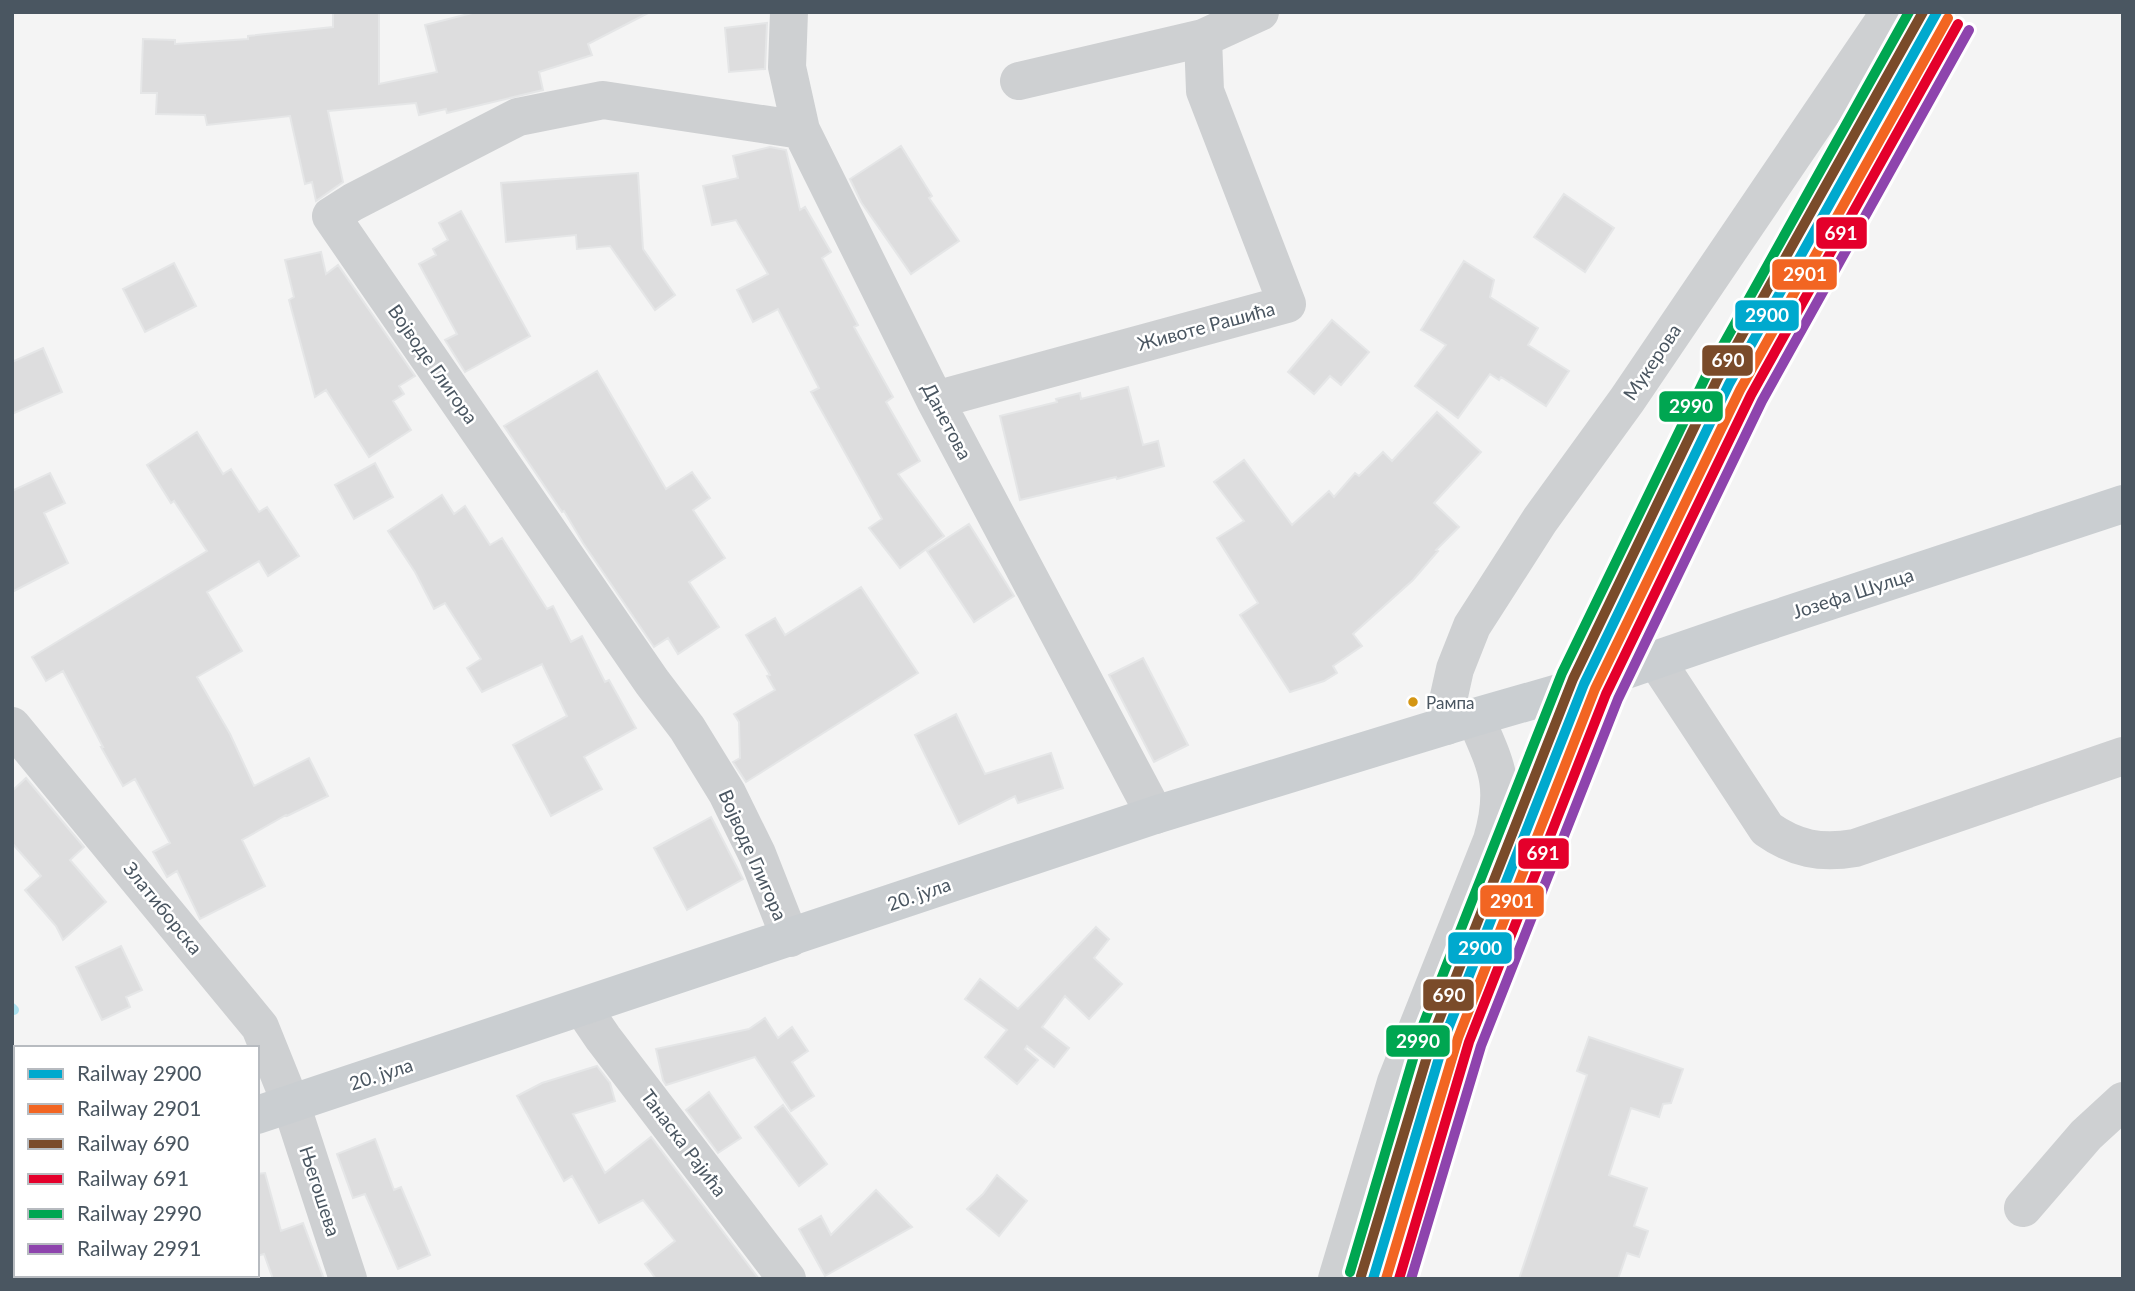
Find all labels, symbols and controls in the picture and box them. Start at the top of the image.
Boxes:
line badge: 691 [1815,216,1868,250]
text: 691 [1824,221,1858,244]
line badge: 2901 [1771,258,1838,291]
text: 2901 [1783,262,1827,285]
street label: Животе Рашића [1135,296,1277,355]
line badge: 2900 [1734,299,1800,332]
street label: Војводе Глигора [384,300,483,428]
text: 2900 [1745,303,1789,326]
street label: Мукерова [1618,319,1685,404]
line badge: 690 [1701,344,1754,377]
text: 690 [1711,348,1745,371]
street label: Данетова [918,378,977,463]
line badge: 2990 [1658,390,1724,423]
text: 2990 [1669,394,1713,417]
street label: Јозефа Шулца [1789,562,1916,623]
place label: Рампа [1426,692,1474,713]
marker: Рампа [1406,695,1420,709]
street label: Војводе Глигора [714,786,793,924]
line badge: 691 [1517,837,1570,870]
text: 691 [1526,841,1560,864]
street label: Златиборска [119,857,208,959]
street label: 20. јула [884,872,954,915]
line badge: 2901 [1479,884,1545,918]
text: 2901 [1490,889,1534,912]
line badge: 2900 [1447,931,1513,965]
text: 2900 [1458,936,1502,959]
line badge: 690 [1422,978,1475,1012]
text: 690 [1432,983,1466,1006]
line badge: 2990 [1385,1024,1451,1058]
text: 2990 [1396,1029,1440,1052]
legend [14,1046,259,1277]
street label: 20. јула [346,1052,416,1095]
text: Railway 2900 [77,1060,201,1085]
street label: Танаска Рајића [637,1085,732,1201]
text: Railway 2901 [77,1095,201,1120]
text: Railway 690 [77,1130,189,1155]
street label: Његошева [295,1143,346,1239]
text: Railway 691 [77,1165,189,1190]
text: Railway 2990 [77,1200,201,1225]
text: Railway 2991 [77,1235,201,1260]

